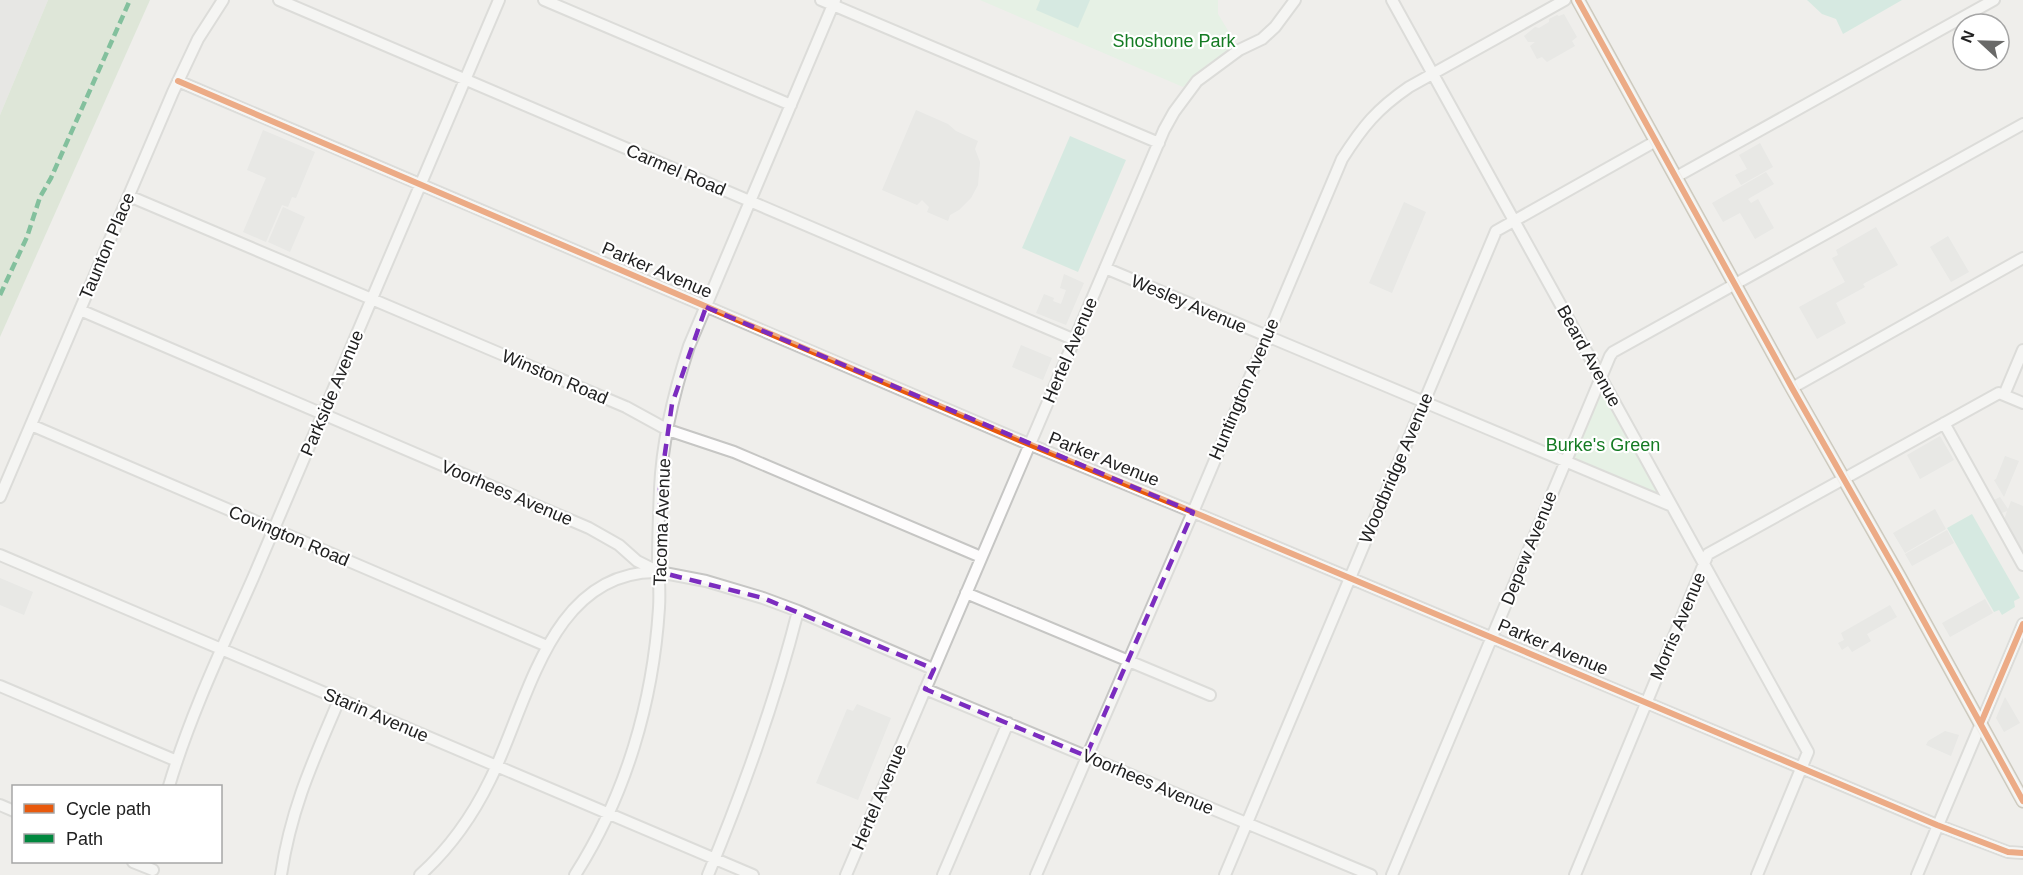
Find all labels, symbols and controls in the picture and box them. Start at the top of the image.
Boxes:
north arrow [1951,12,2011,72]
text: N [1958,28,1978,45]
park label: Shoshone Park [1112,31,1237,51]
street label: Carmel Road [623,140,729,200]
street label: Taunton Place [76,190,138,302]
street label: Parker Avenue [599,238,715,302]
street label: Wesley Avenue [1128,271,1250,337]
street label: Hertel Avenue [1039,294,1101,406]
street label: Beard Avenue [1553,302,1625,410]
street label: Huntington Avenue [1205,315,1283,463]
street label: Parkside Avenue [296,327,368,459]
street label: Winston Road [499,346,611,408]
street label: Woodbridge Avenue [1355,390,1437,546]
street label: Parker Avenue [1046,428,1162,490]
park label: Burke's Green [1546,435,1660,455]
street label: Voorhees Avenue [438,456,576,530]
street label: Tacoma Avenue [650,458,674,586]
street label: Depew Avenue [1497,488,1561,608]
street label: Covington Road [226,502,352,570]
street label: Morris Avenue [1646,569,1710,683]
street label: Parker Avenue [1495,615,1611,679]
street label: Starin Avenue [321,684,431,746]
street label: Hertel Avenue [848,741,910,853]
street label: Voorhees Avenue [1079,745,1217,819]
legend [12,785,222,863]
text: Cycle path [66,799,151,819]
text: Path [66,829,103,849]

